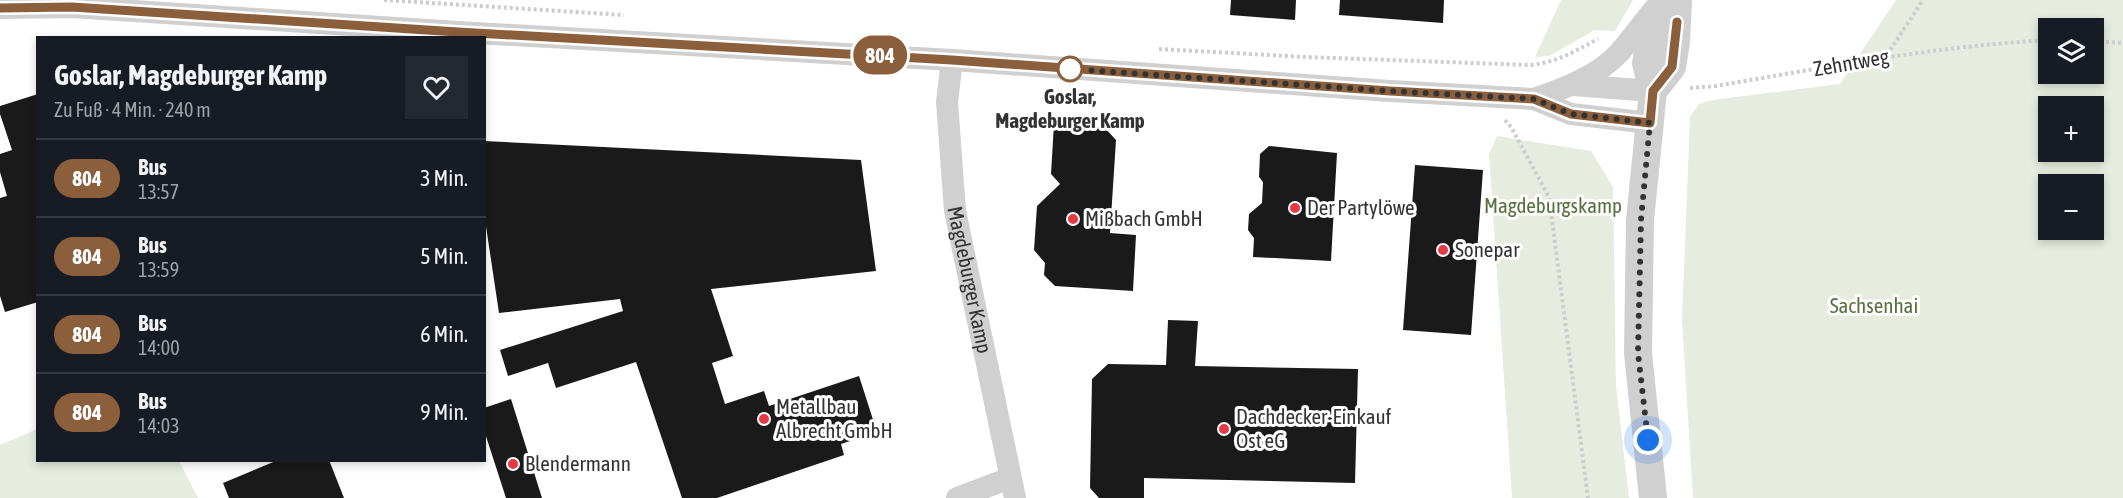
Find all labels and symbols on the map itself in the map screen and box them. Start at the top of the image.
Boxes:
line badge: 804 [846,36,914,74]
street label: Zehntweg [1811,44,1890,80]
marker: Goslar, Magdeburger Kamp [1057,56,1083,82]
place label: Goslar, Magdeburger Kamp [995,84,1145,132]
park label: Magdeburgskamp [1484,193,1622,217]
place label: Der Partylöwe [1307,195,1415,219]
marker: Der Partylöwe [1288,201,1302,215]
street label: Magdeburger Kamp [943,204,997,355]
place label: Mißbach GmbH [1085,206,1203,230]
marker: Mißbach GmbH [1066,212,1080,226]
place label: Sonepar [1455,237,1520,261]
marker: Sonepar [1436,243,1450,257]
park label: Sachsenhai [1830,293,1918,317]
place label: Metallbau Albrecht GmbH [776,394,893,442]
place label: Dachdecker-Einkauf Ost eG [1236,404,1392,452]
marker: Metallbau Albrecht GmbH [757,412,771,426]
marker: Dachdecker-Einkauf Ost eG [1217,422,1231,436]
your location [1633,425,1663,455]
place label: Blendermann [525,451,631,475]
marker: Blendermann [506,457,520,471]

